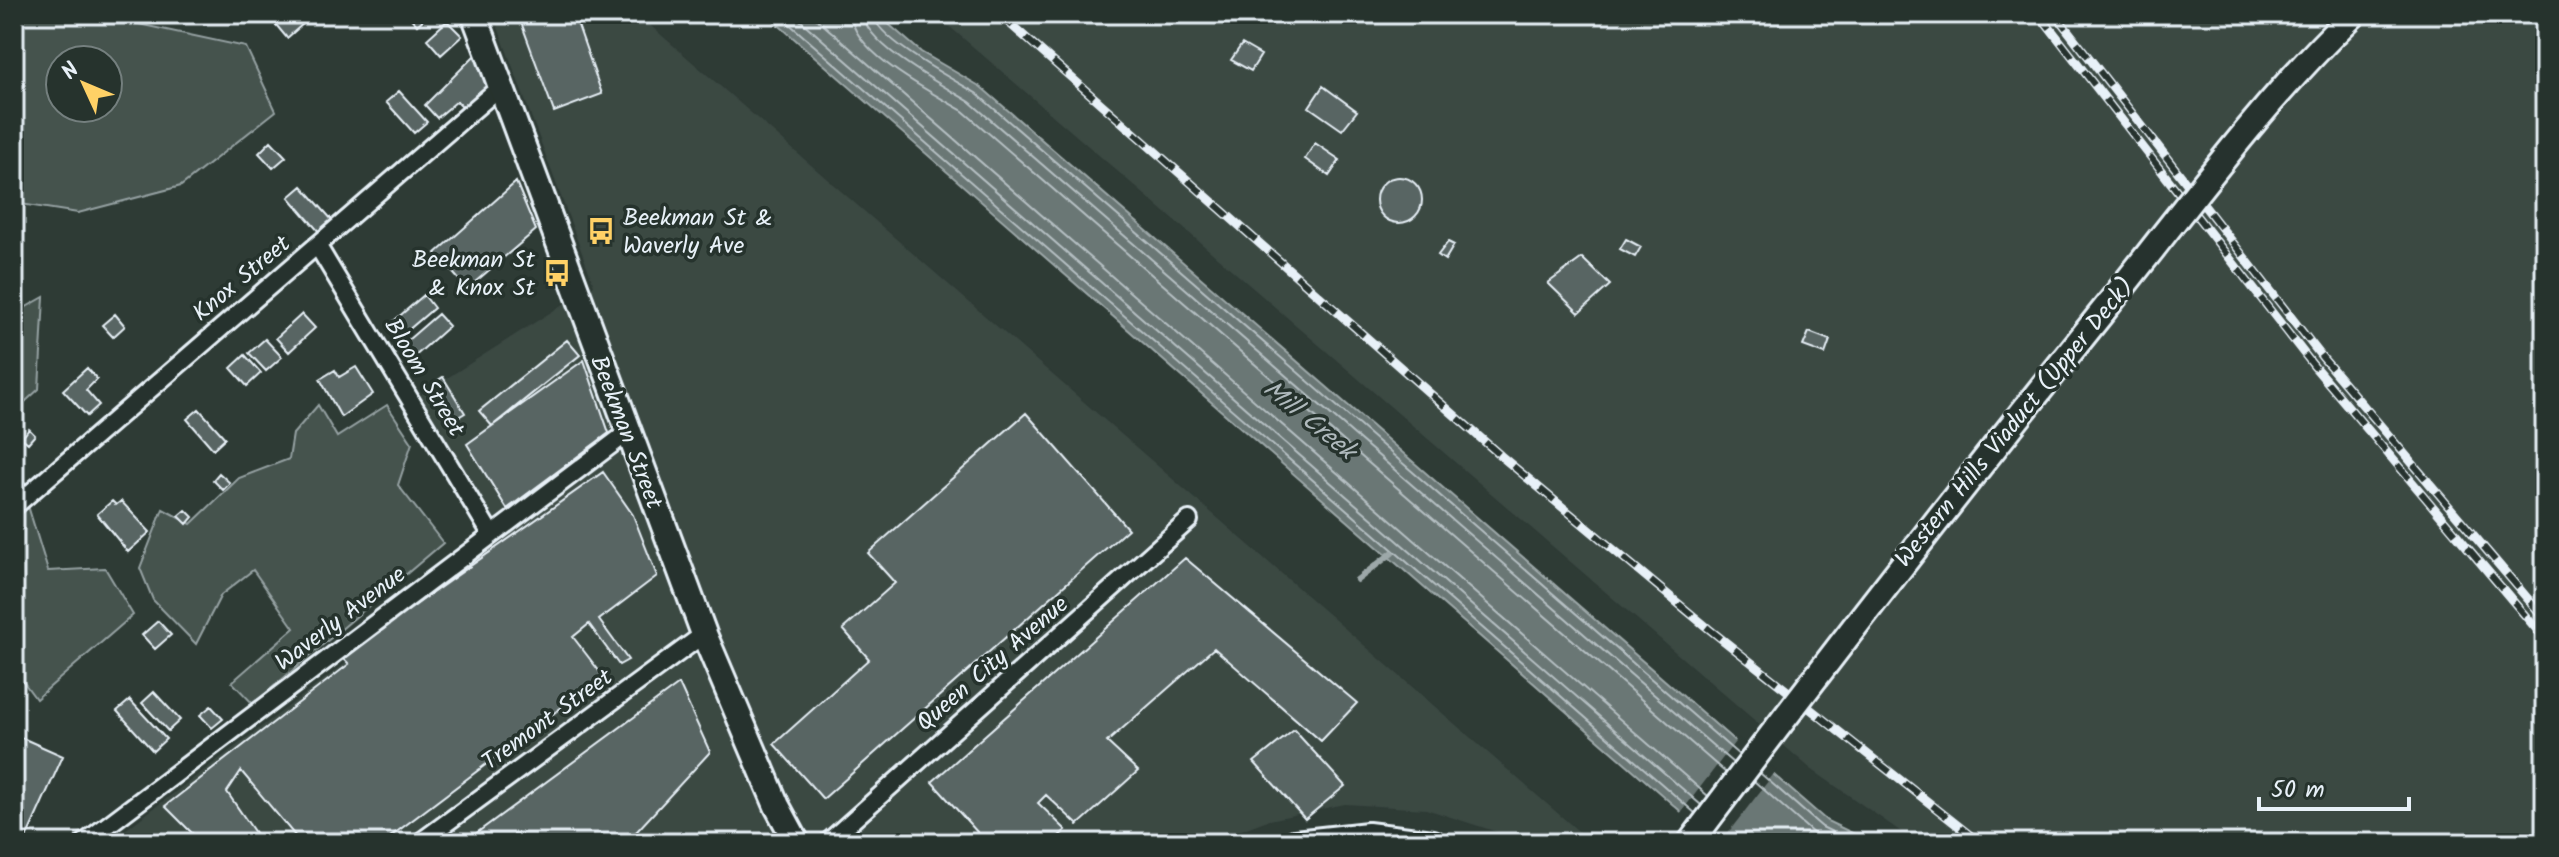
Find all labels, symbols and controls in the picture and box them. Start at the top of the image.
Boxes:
north arrow [44,44,124,124]
text: N [54,55,89,89]
place label: Beekman St & Waverly Ave [623,199,772,266]
bus stop icon: Beekman St & Waverly Ave [586,216,616,246]
street label: Knox Street [184,226,300,332]
place label: Beekman St & Knox St [412,241,536,308]
bus stop icon: Beekman St & Knox St [542,258,572,288]
street label: Western Hills Viaduct (Upper Deck) [1885,269,2145,577]
street label: Bloom Street [373,311,475,445]
street label: Beekman Street [578,350,673,516]
water label: Mill Creek [1253,370,1368,474]
street label: Waverly Avenue [267,556,415,682]
street label: Queen City Avenue [908,586,1078,742]
street label: Tremont Street [474,659,622,781]
scale bar [2259,761,2409,811]
text: 50 m [2271,771,2325,810]

